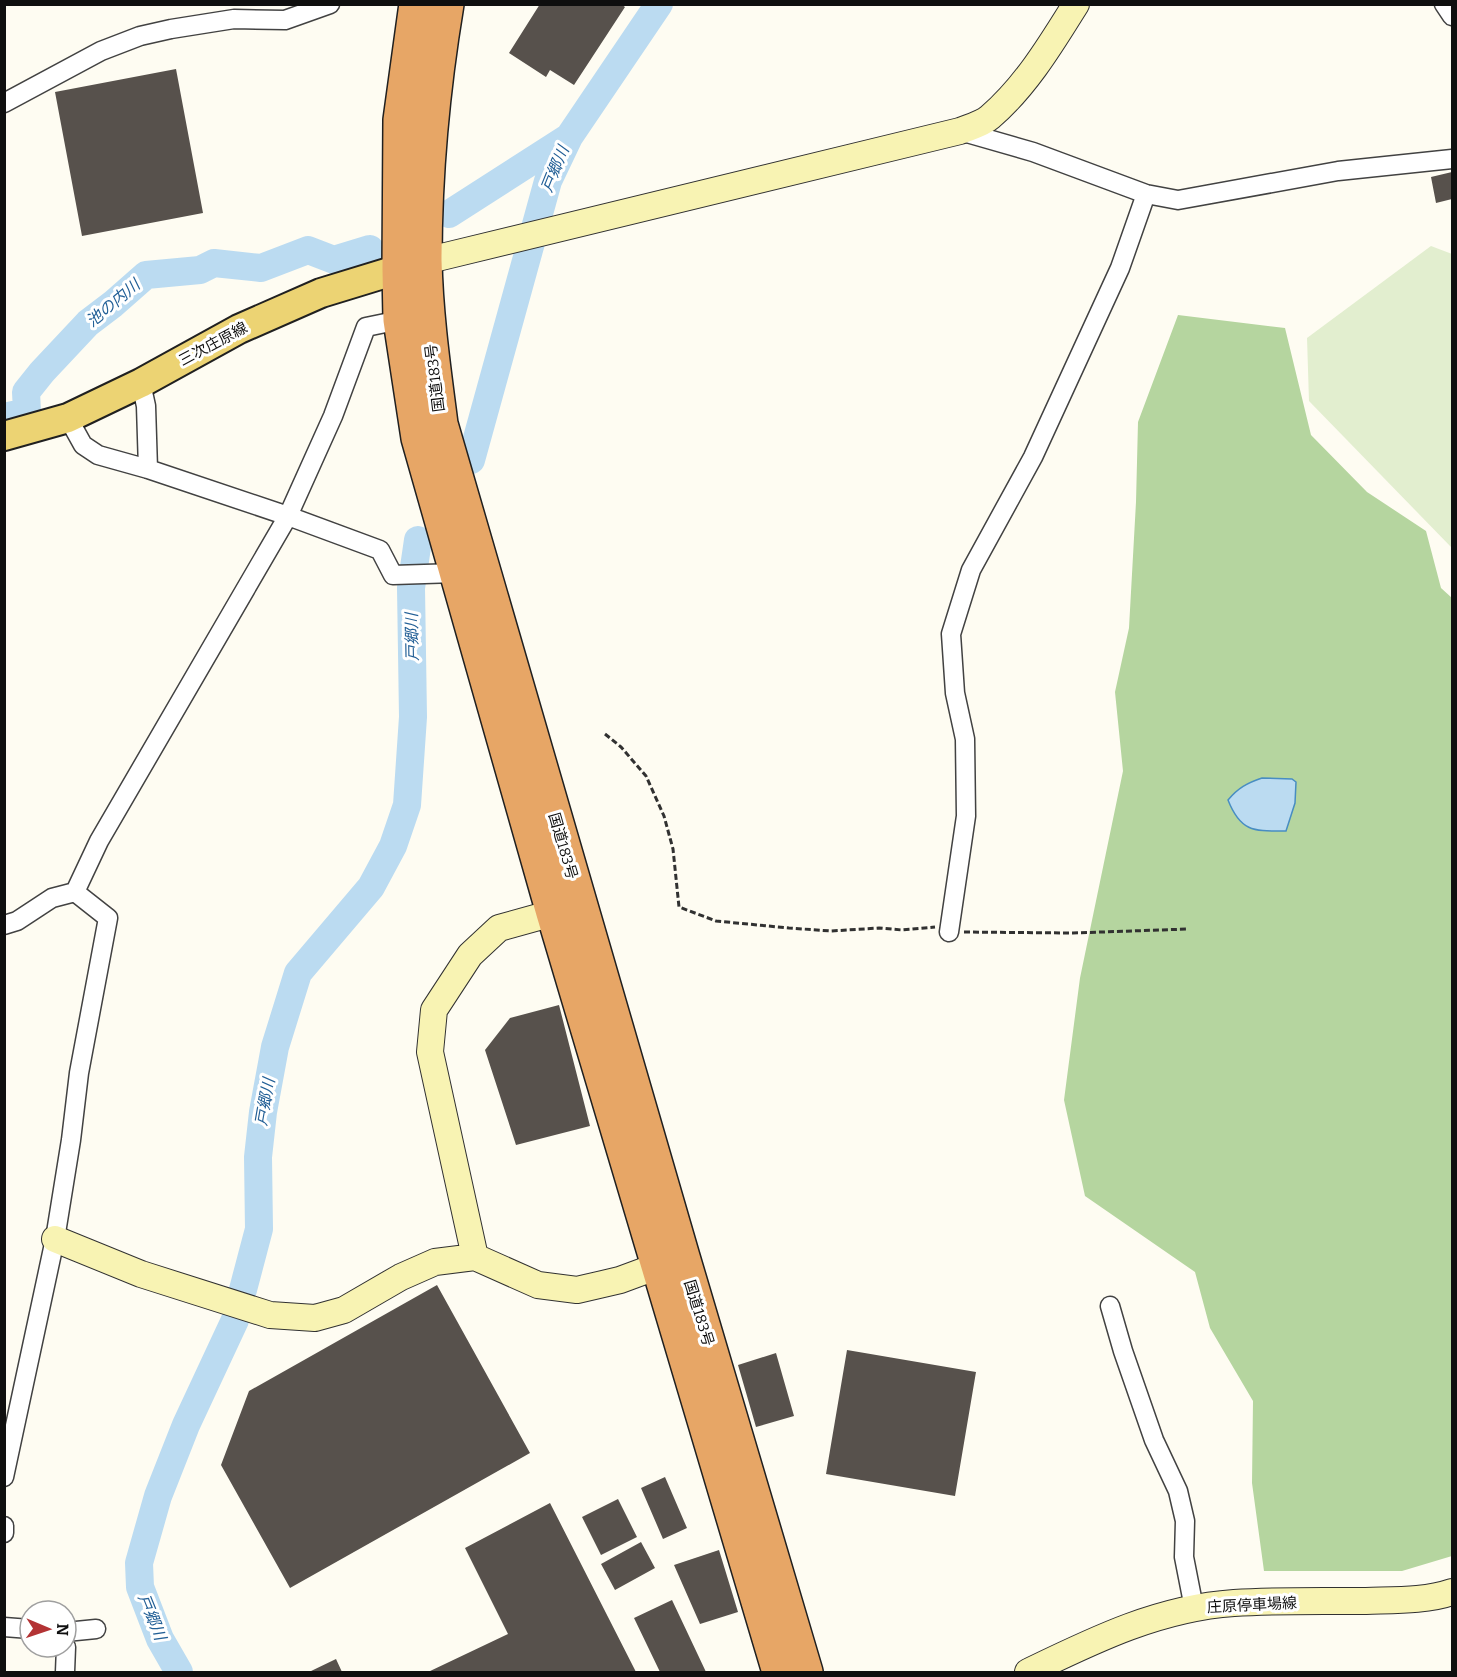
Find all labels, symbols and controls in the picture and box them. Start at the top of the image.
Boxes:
water label: 戸郷川 [537,141,574,195]
water label: 池の内川 [82,274,145,331]
street label: 三次庄原線 [176,318,250,370]
street label: 国道183号 [422,343,448,413]
water label: 戸郷川 [402,611,422,661]
street label: 国道183号 [545,811,581,881]
water label: 戸郷川 [251,1075,279,1127]
street label: 国道183号 [680,1278,718,1348]
water label: 戸郷川 [134,1591,171,1645]
street label: 庄原停車場線 [1207,1594,1297,1616]
north arrow [18,1599,78,1659]
text: N [53,1623,72,1636]

